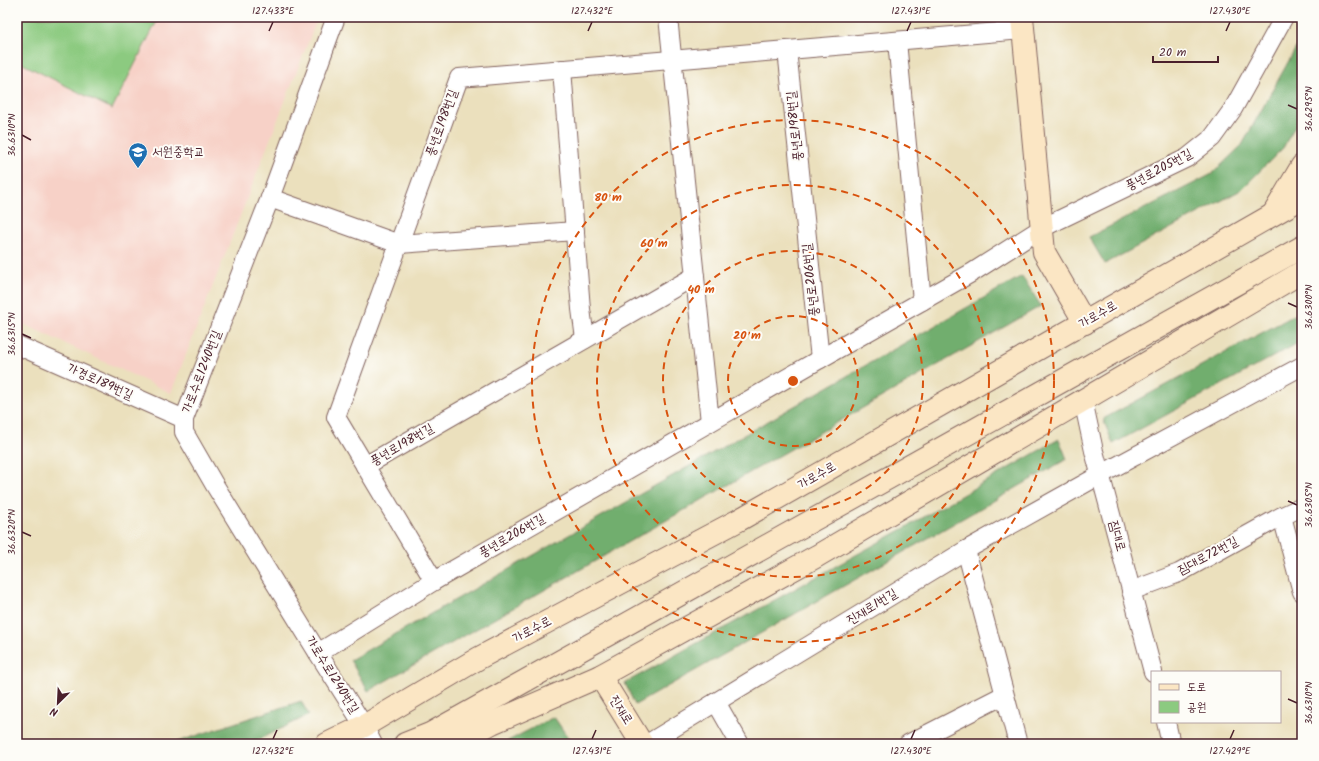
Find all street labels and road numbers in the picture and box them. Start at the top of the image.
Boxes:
street label: 풍년로198번길 [420,86,464,160]
street label: 풍년로198번길 [781,90,809,162]
street label: 풍년로205번길 [1122,144,1196,196]
street label: 풍년로206번길 [797,242,825,318]
street label: 가로수로 [1075,295,1121,335]
street label: 가로수로1240번길 [176,327,228,417]
street label: 가경로189번길 [63,358,137,406]
street label: 풍년로198번길 [366,418,438,472]
street label: 가로수로 [794,456,840,496]
street label: 풍년로206번길 [475,509,549,563]
street label: 짐대로 [1103,518,1131,554]
street label: 짐대로72번길 [1174,531,1242,581]
street label: 진재로1번길 [842,583,902,631]
street label: 가로수로 [509,611,555,649]
street label: 가로수로1240번길 [300,632,364,718]
street label: 진재로 [604,691,638,729]

